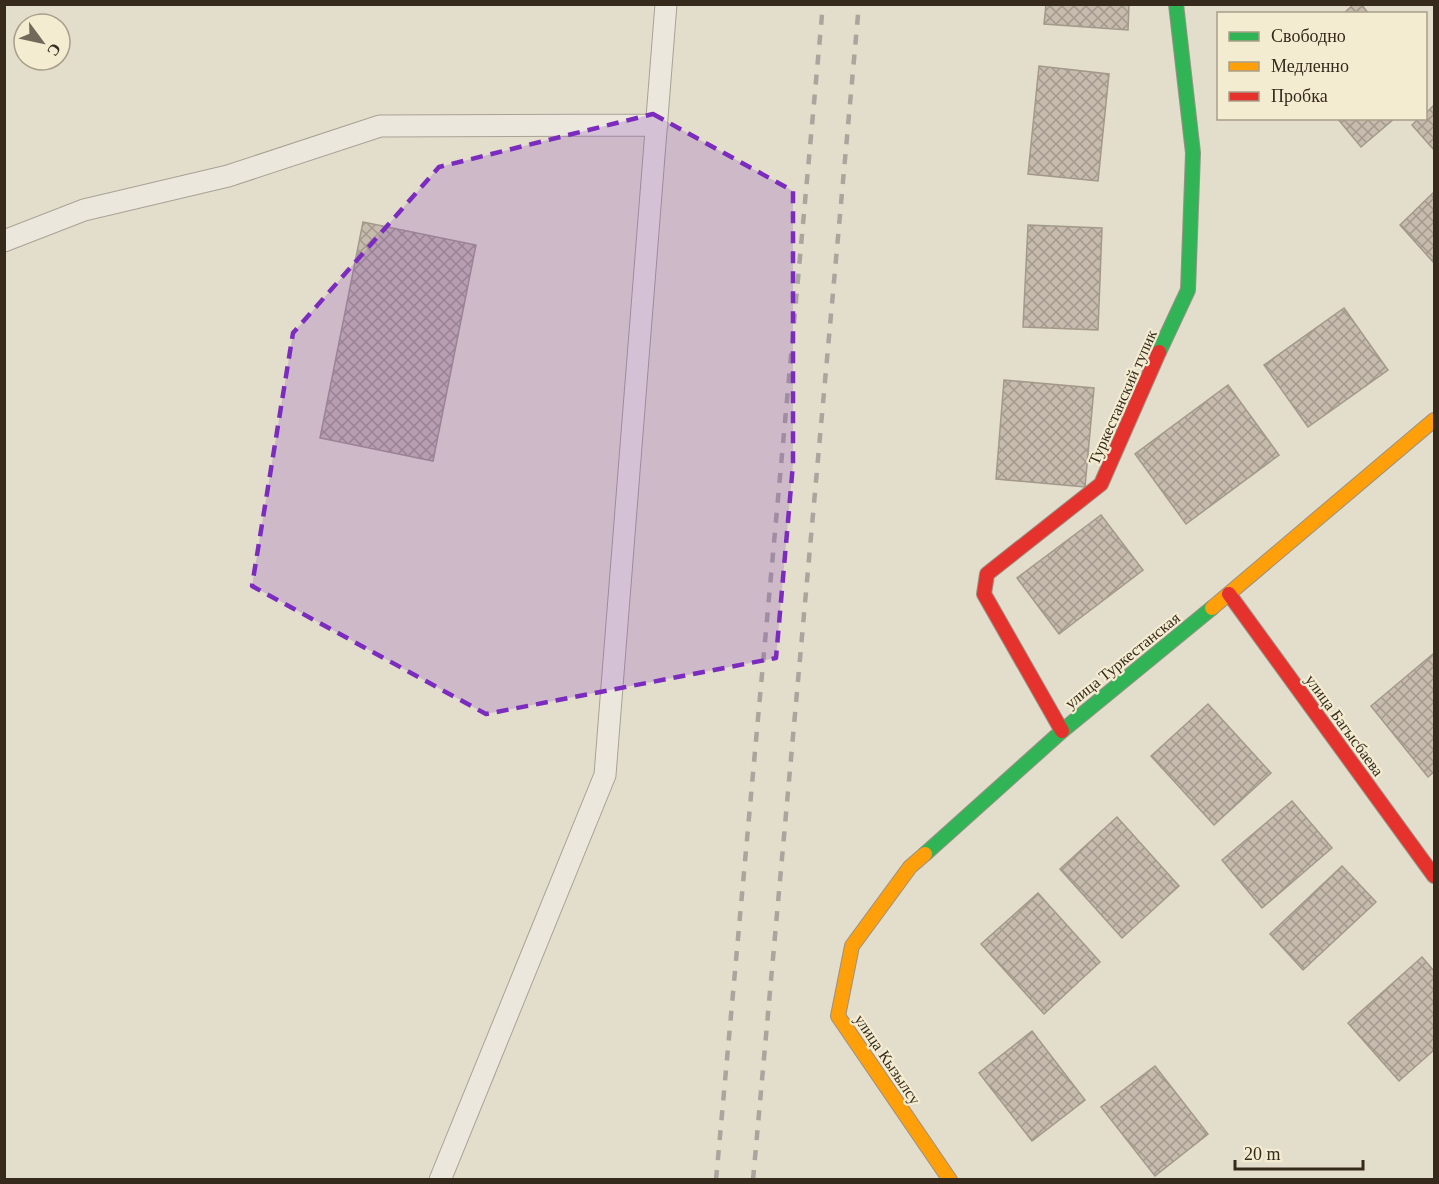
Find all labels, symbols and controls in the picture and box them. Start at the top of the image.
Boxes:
north arrow [12,12,72,72]
legend [1217,12,1427,120]
text: Свободно [1271,26,1346,46]
text: С [44,40,64,59]
text: Медленно [1271,56,1349,76]
text: Пробка [1271,86,1328,106]
street label: Туркестанский тупик [1085,327,1161,468]
street label: улица Туркестанская [1062,609,1184,713]
street label: улица Багысбаева [1301,671,1387,780]
street label: улица Кызылсу [850,1011,924,1108]
scale bar [1235,1133,1362,1171]
text: 20 m [1244,1144,1281,1164]

